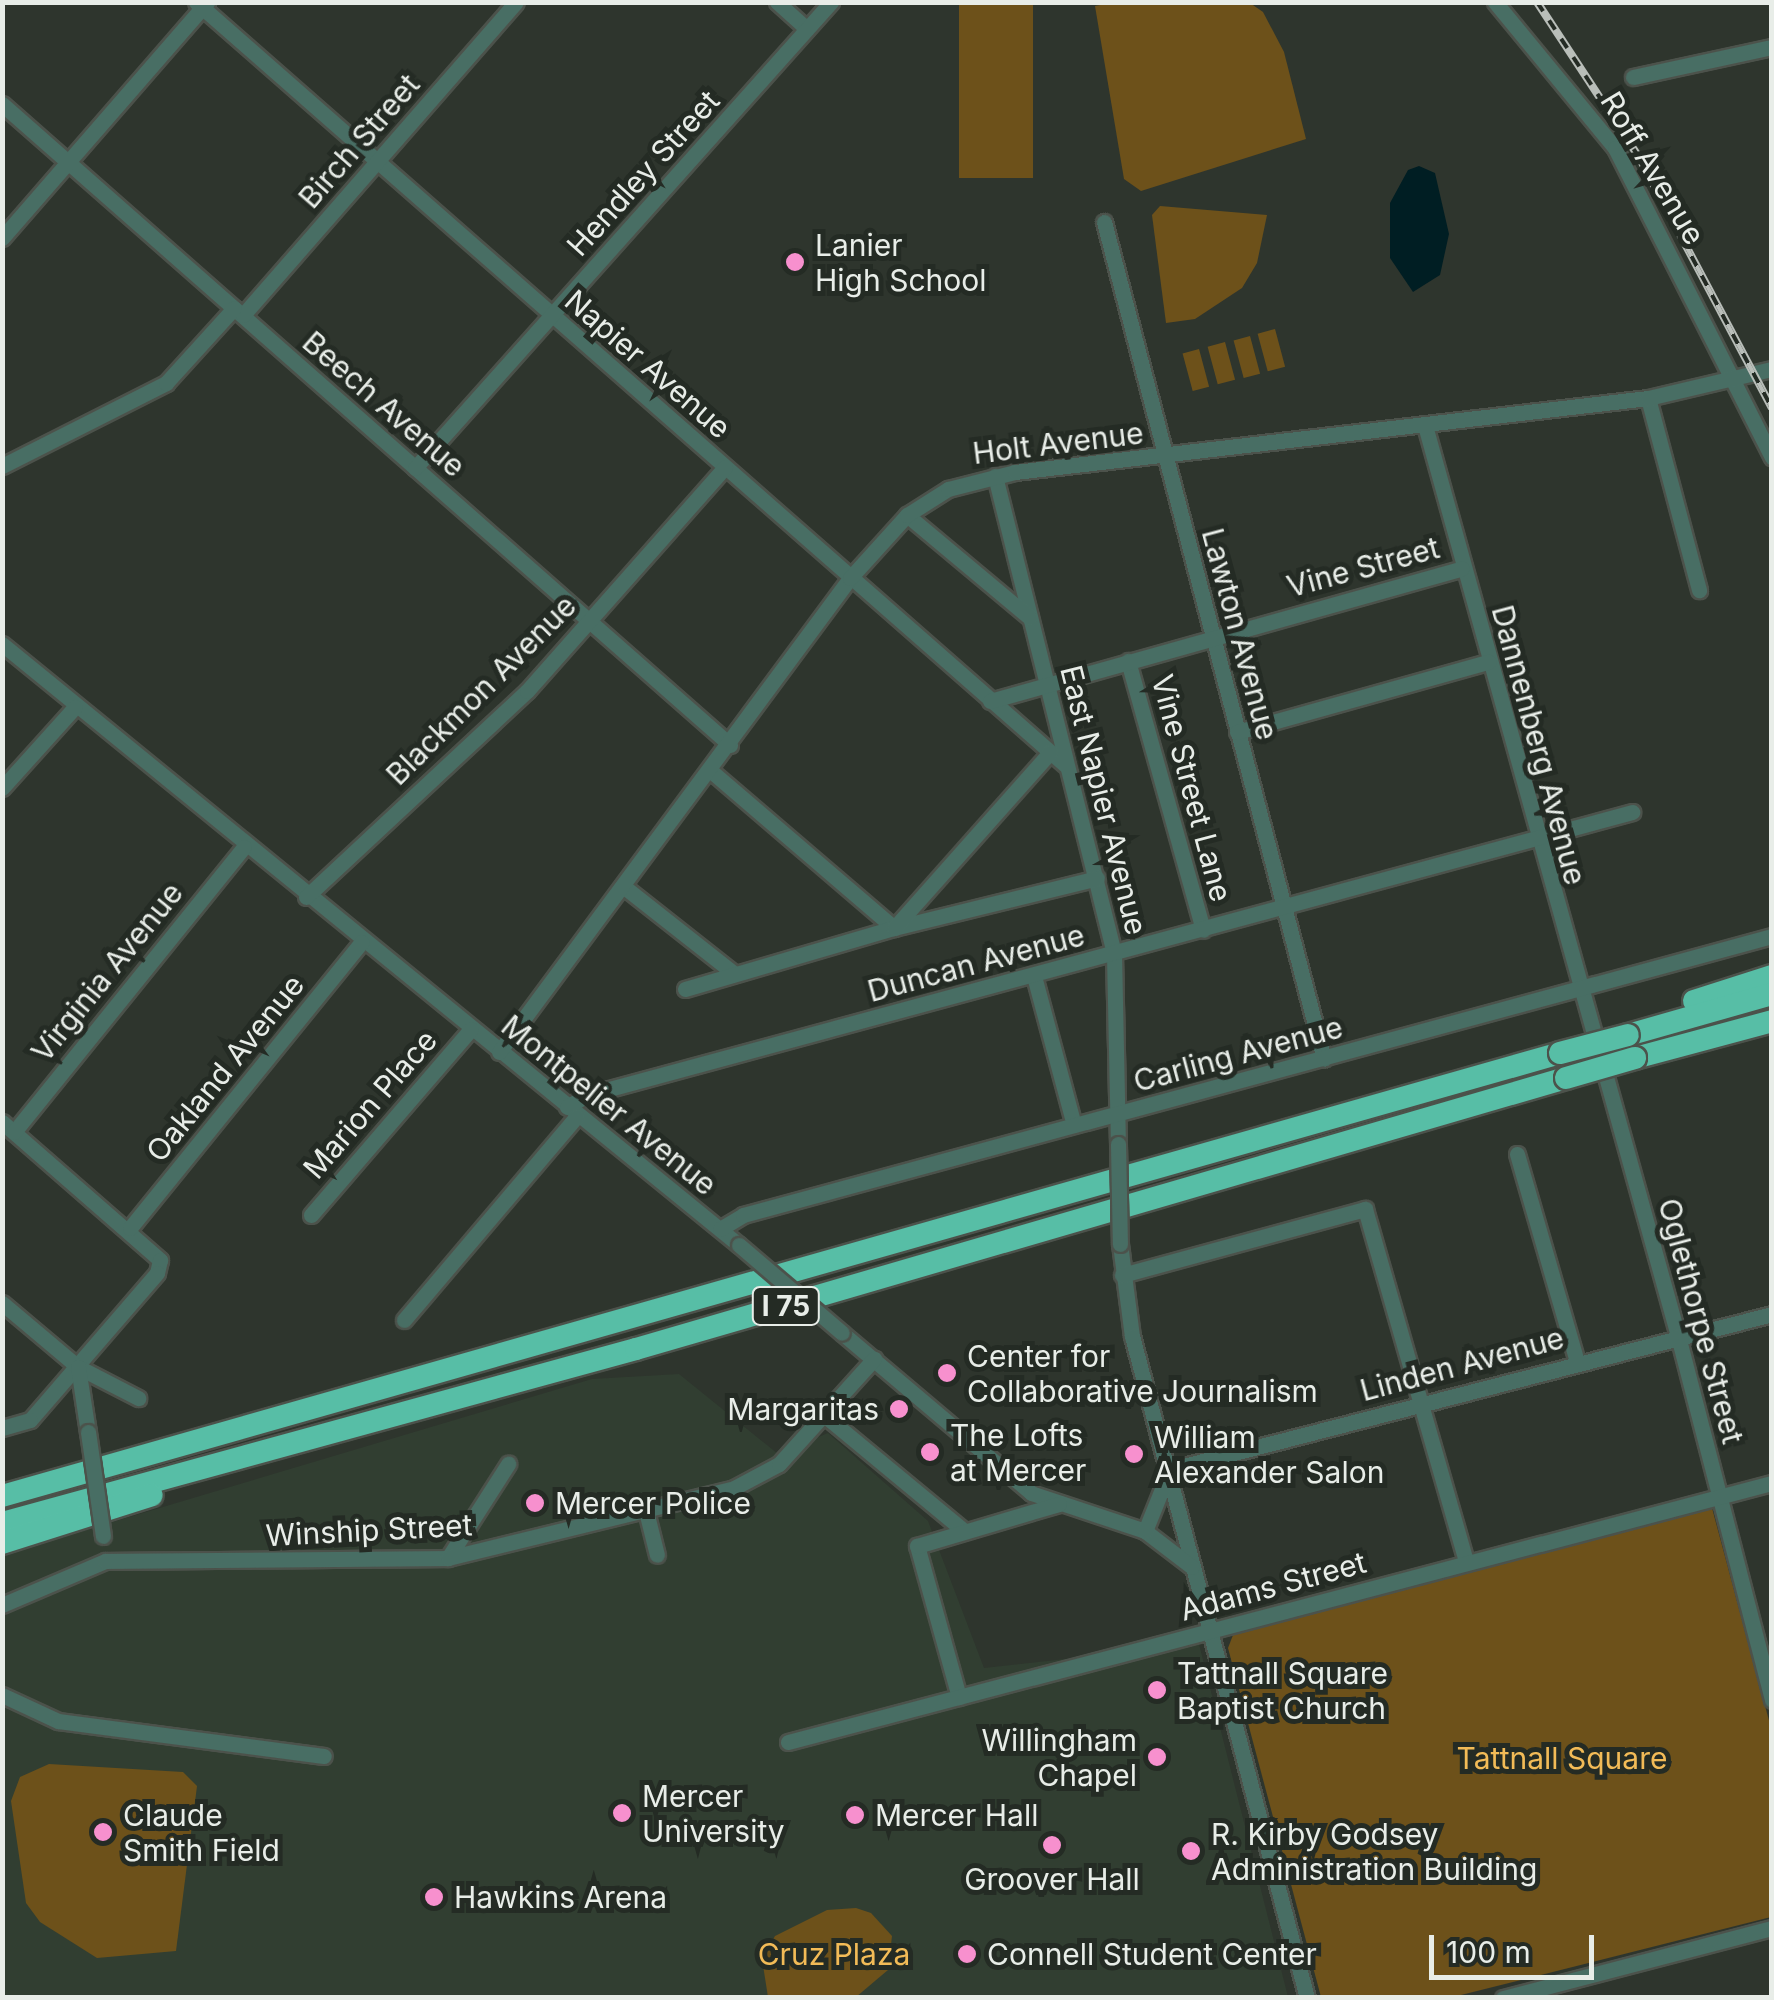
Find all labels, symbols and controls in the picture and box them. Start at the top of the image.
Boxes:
street label: Birch Street [291,67,427,215]
street label: Hendley Street [559,83,727,263]
street label: Roff Avenue [1593,85,1713,251]
place label: Lanier High School [815,227,987,298]
marker: Lanier High School [784,251,806,273]
street label: Napier Avenue [558,282,738,446]
street label: Beech Avenue [295,324,473,484]
street label: Holt Avenue [971,415,1145,471]
street label: Lawton Avenue [1194,524,1286,744]
street label: Vine Street [1283,529,1443,605]
street label: Blackmon Avenue [379,588,583,792]
street label: Dannenberg Avenue [1484,601,1594,889]
street label: East Napier Avenue [1053,661,1155,939]
street label: Vine Street Lane [1144,670,1240,906]
street label: Virginia Avenue [24,875,190,1069]
street label: Duncan Avenue [864,917,1088,1009]
street label: Oakland Avenue [139,967,311,1169]
street label: Montpelier Avenue [494,1007,724,1203]
street label: Carling Avenue [1130,1009,1346,1099]
street label: Marion Place [296,1022,444,1186]
street label: Oglethorpe Street [1651,1194,1751,1448]
road number: I 75 [751,1283,821,1329]
street label: Linden Avenue [1356,1320,1568,1408]
place label: Center for Collaborative Journalism [967,1338,1318,1408]
marker: Center for Collaborative Journalism [936,1362,958,1384]
place label: Margaritas [727,1391,879,1427]
marker: Margaritas [888,1398,910,1420]
place label: The Lofts at Mercer [950,1417,1086,1488]
place label: William Alexander Salon [1154,1419,1384,1490]
marker: The Lofts at Mercer [919,1441,941,1463]
marker: William Alexander Salon [1123,1443,1145,1465]
place label: Mercer Police [555,1485,751,1521]
marker: Mercer Police [524,1492,546,1514]
street label: Winship Street [265,1507,473,1553]
street label: Adams Street [1176,1544,1370,1628]
place label: Tattnall Square Baptist Church [1177,1655,1388,1726]
marker: Tattnall Square Baptist Church [1146,1679,1168,1701]
place label: Willingham Chapel [981,1722,1137,1792]
park label: Tattnall Square [1457,1740,1667,1776]
marker: Willingham Chapel [1146,1746,1168,1768]
place label: Mercer University [642,1778,785,1848]
place label: Claude Smith Field [123,1797,280,1868]
place label: Mercer Hall [875,1797,1038,1833]
marker: Mercer University [611,1802,633,1824]
marker: Mercer Hall [844,1804,866,1826]
place label: R. Kirby Godsey Administration Building [1211,1816,1537,1886]
marker: Claude Smith Field [92,1821,114,1843]
marker: Groover Hall [1041,1834,1063,1856]
marker: R. Kirby Godsey Administration Building [1180,1840,1202,1862]
place label: Groover Hall [964,1861,1140,1897]
place label: Hawkins Arena [454,1879,667,1915]
marker: Hawkins Arena [423,1886,445,1908]
scale bar [1434,1915,1599,1977]
text: 100 m [1446,1934,1531,1970]
park label: Cruz Plaza [758,1936,910,1972]
place label: Connell Student Center [987,1936,1317,1972]
marker: Connell Student Center [956,1943,978,1965]

